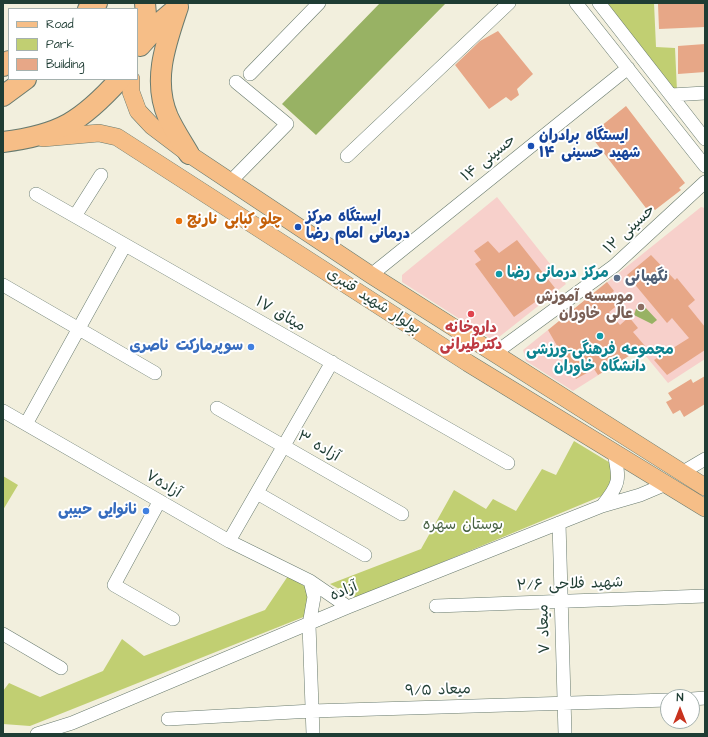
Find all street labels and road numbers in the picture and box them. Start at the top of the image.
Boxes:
street label: حسینی ۱۴ [458,132,520,186]
street label: حسینی ۱۲ [601,202,659,258]
street label: بولوار شهید قنبری [323,265,423,339]
street label: میثاق ۱۷ [252,294,308,336]
street label: آزاده ۳ [293,428,343,466]
street label: آزاده۷ [142,467,184,503]
street label: شهید فلاحی ۲/۶ [516,574,624,596]
street label: آزاده [328,578,360,606]
street label: میعاد ۷ [535,604,555,654]
street label: میعاد ۹/۵ [405,681,471,701]

